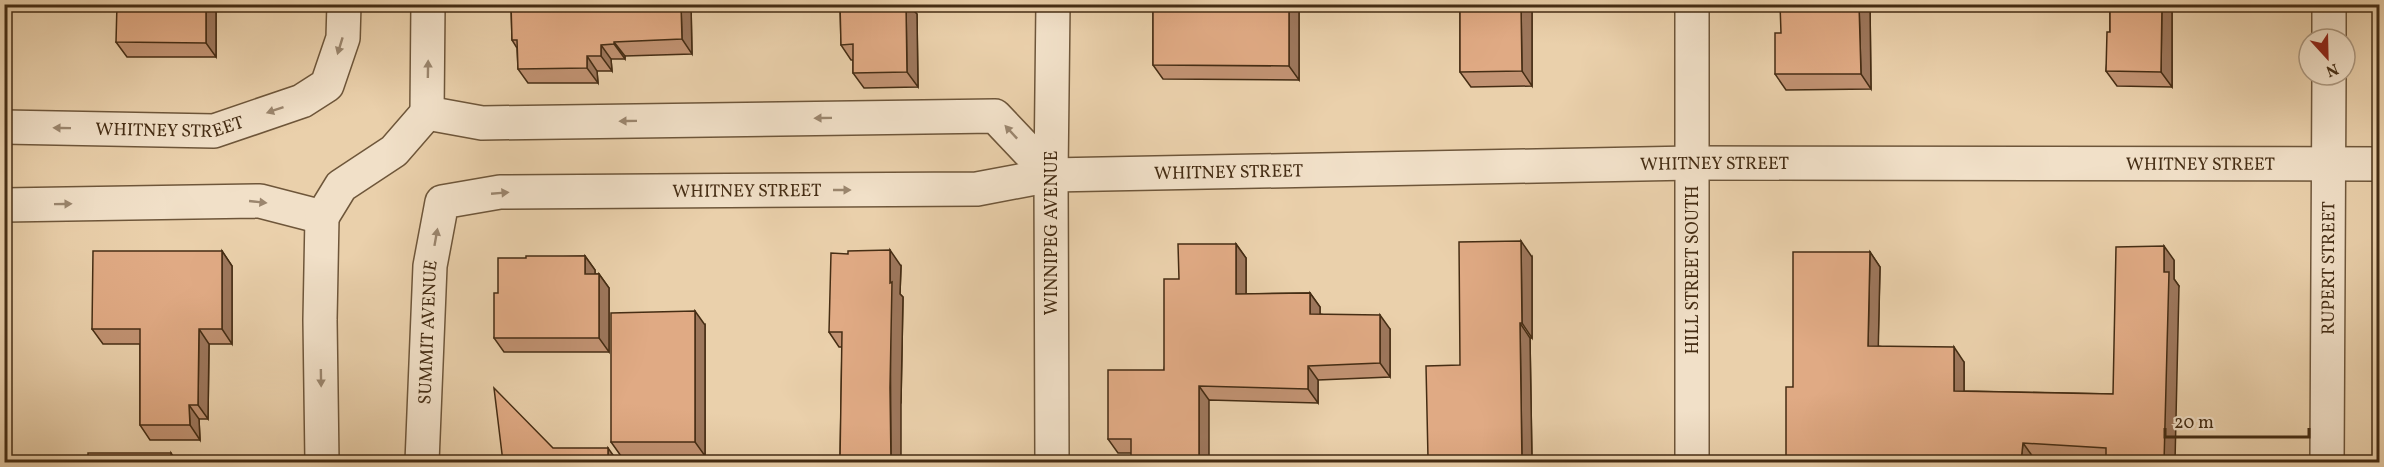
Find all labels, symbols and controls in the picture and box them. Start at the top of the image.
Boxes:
north arrow [2297,27,2357,87]
one-way arrow [335,37,344,55]
text: N [2322,57,2341,82]
one-way arrow [423,59,433,78]
one-way arrow [266,106,284,116]
street label: WHITNEY STREET [95,111,248,145]
one-way arrow [813,114,832,123]
one-way arrow [618,116,637,126]
one-way arrow [53,123,72,133]
one-way arrow [1004,126,1018,140]
street label: WINNIPEG AVENUE [1040,150,1065,316]
street label: WHITNEY STREET [1640,152,1790,178]
street label: WHITNEY STREET [2126,153,2276,178]
street label: WHITNEY STREET [1154,159,1304,187]
street label: WHITNEY STREET [672,179,822,205]
one-way arrow [832,185,851,195]
street label: HILL STREET SOUTH [1681,185,1706,355]
one-way arrow [490,188,509,198]
one-way arrow [248,198,267,207]
one-way arrow [53,199,72,209]
street label: RUPERT STREET [2317,201,2342,335]
one-way arrow [432,227,441,246]
street label: SUMMIT AVENUE [413,258,445,405]
one-way arrow [316,369,326,388]
scale bar [2165,401,2309,439]
text: 20 m [2174,411,2214,436]

